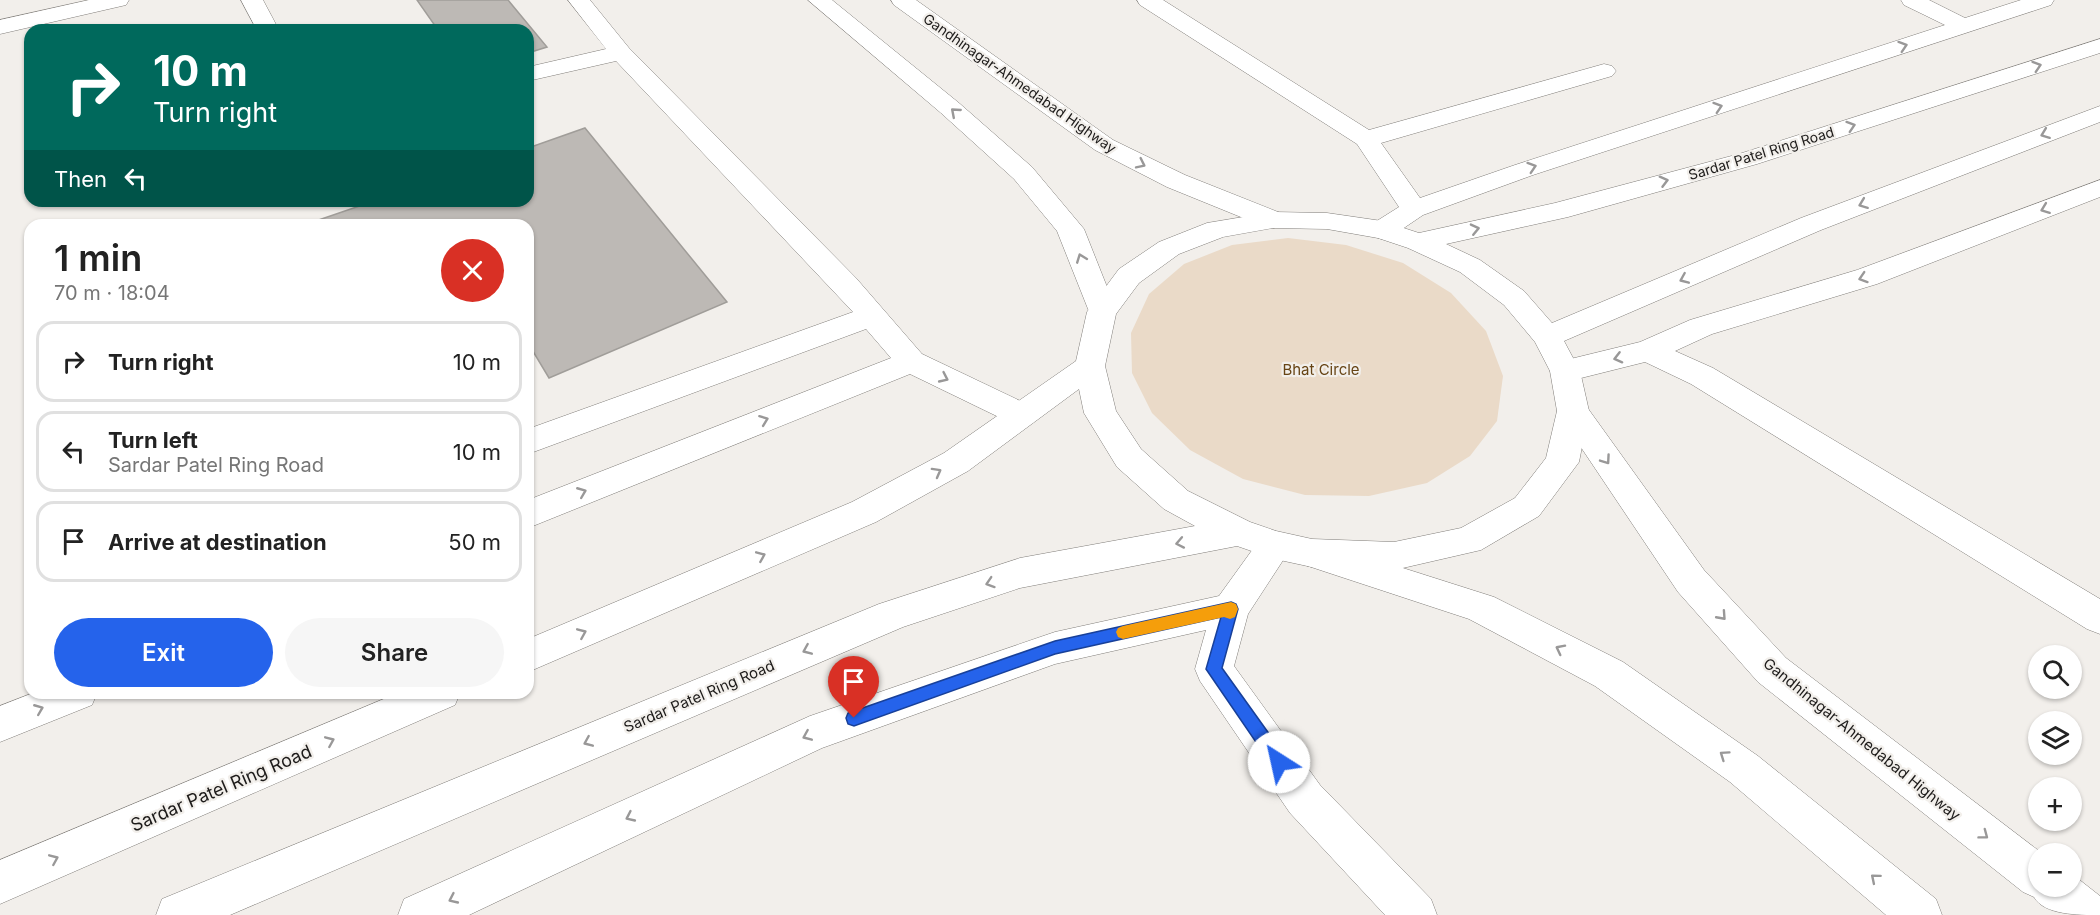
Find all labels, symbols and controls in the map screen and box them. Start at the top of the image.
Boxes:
street label: Gandhinagar-Ahmedabad Highway [920,10,1120,156]
one-way arrow [1897,41,1908,53]
text: 10 m [153,45,248,96]
icon: right [54,48,132,126]
one-way arrow [2031,61,2042,73]
text: Turn right [153,96,277,129]
one-way arrow [1712,101,1723,114]
one-way arrow [951,108,962,119]
one-way arrow [1845,120,1856,133]
street label: Sardar Patel Ring Road [1686,123,1836,183]
one-way arrow [2041,127,2052,139]
one-way arrow [1134,156,1145,168]
icon: left [119,162,152,195]
one-way arrow [1526,162,1537,175]
text: Then [54,166,107,192]
one-way arrow [1658,176,1669,188]
one-way arrow [1859,197,1870,209]
one-way arrow [2041,201,2051,214]
one-way arrow [1470,223,1480,236]
text: 1 min [54,236,142,280]
button: close [441,239,504,302]
one-way arrow [1076,253,1088,264]
one-way arrow [1858,271,1869,284]
one-way arrow [1679,272,1690,284]
text: 70 m · 18:04 [54,281,170,305]
icon: right [57,345,90,378]
text: Turn right [108,349,214,375]
text: 10 m [453,349,501,375]
one-way arrow [1614,350,1624,363]
park label: Bhat Circle [1282,360,1360,379]
one-way arrow [938,371,949,383]
one-way arrow [757,415,768,427]
text: Turn left [108,427,198,453]
icon: left [57,435,90,468]
text: 10 m [453,439,501,465]
text: Sardar Patel Ring Road [108,453,324,477]
one-way arrow [1599,453,1610,464]
one-way arrow [931,468,941,479]
one-way arrow [576,487,587,499]
icon: arrive [57,525,90,558]
text: Arrive at destination [108,529,327,555]
text: 50 m [448,529,501,555]
one-way arrow [1176,536,1186,549]
one-way arrow [755,551,766,563]
one-way arrow [985,575,996,588]
one-way arrow [1715,609,1726,620]
button: Exit [54,618,273,687]
button: Share [285,618,504,687]
one-way arrow [575,628,586,640]
one-way arrow [802,643,813,655]
one-way arrow [1556,645,1567,656]
map controls [2028,645,2082,897]
button: search [2028,645,2082,699]
street label: Gandhinagar-Ahmedabad Highway [1760,654,1965,825]
street label: Sardar Patel Ring Road [621,656,777,736]
pin [828,656,879,718]
icon: arrive [837,665,870,698]
one-way arrow [33,704,44,716]
button: layers [2028,711,2082,765]
one-way arrow [803,729,814,741]
position arrow [1247,730,1311,794]
one-way arrow [584,735,595,747]
one-way arrow [323,736,334,748]
street label: Sardar Patel Ring Road [127,740,315,836]
one-way arrow [1719,751,1730,762]
button: + [2028,777,2082,831]
one-way arrow [626,810,637,822]
one-way arrow [1977,828,1988,839]
button: − [2028,843,2082,897]
one-way arrow [47,854,58,866]
one-way arrow [1871,874,1882,885]
one-way arrow [449,892,460,904]

